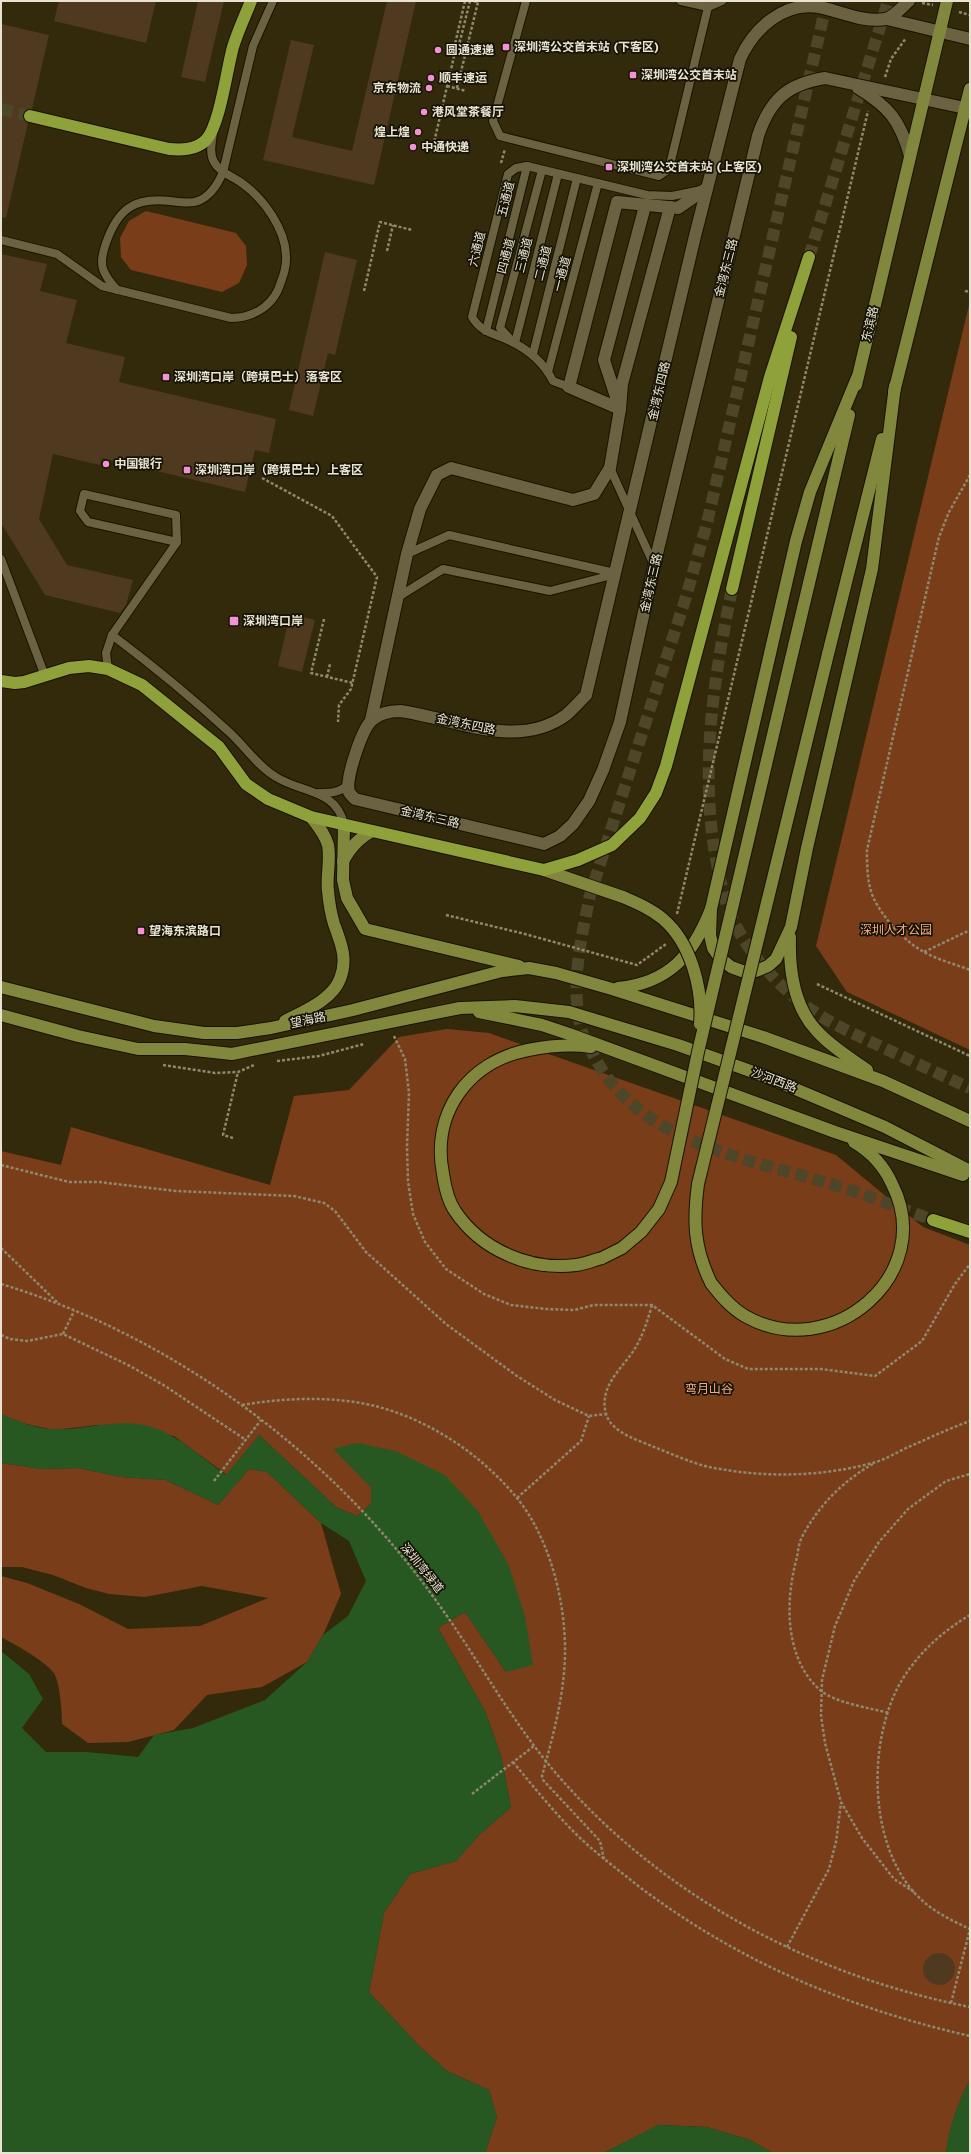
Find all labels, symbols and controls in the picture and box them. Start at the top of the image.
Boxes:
place label: 深圳湾公交首末站 (下客区) [514,40,659,54]
marker: 深圳湾公交首末站 (下客区) [501,42,511,52]
place label: 圆通速递 [446,43,494,57]
marker: 圆通速递 [433,45,443,55]
place label: 深圳湾公交首末站 [641,68,737,82]
marker: 深圳湾公交首末站 [628,70,638,80]
place label: 顺丰速运 [439,71,487,85]
marker: 顺丰速运 [426,73,436,83]
place label: 京东物流 [373,81,421,95]
marker: 京东物流 [424,83,434,93]
place label: 港风堂茶餐厅 [432,105,504,119]
marker: 港风堂茶餐厅 [419,107,429,117]
place label: 煌上煌 [374,125,410,139]
marker: 煌上煌 [413,127,423,137]
place label: 中通快递 [421,140,469,154]
marker: 中通快递 [408,142,418,152]
place label: 深圳湾公交首末站 (上客区) [617,160,762,174]
marker: 深圳湾公交首末站 (上客区) [604,162,614,172]
street label: 五通道 [495,180,517,218]
street label: 六通道 [466,230,488,268]
street label: 三通道 [513,236,535,274]
street label: 四通道 [495,237,517,275]
street label: 金湾东三路 [712,237,740,299]
street label: 二通道 [532,244,554,282]
street label: 一通道 [551,255,573,293]
street label: 东滨路 [859,305,881,343]
street label: 金湾东四路 [645,360,673,422]
place label: 深圳湾口岸（跨境巴士）落客区 [174,370,342,384]
marker: 深圳湾口岸（跨境巴士）落客区 [161,372,171,382]
place label: 中国银行 [114,457,162,471]
marker: 中国银行 [101,459,111,469]
place label: 深圳湾口岸（跨境巴士）上客区 [195,463,363,477]
marker: 深圳湾口岸（跨境巴士）上客区 [182,465,192,475]
street label: 金湾东三路 [637,552,665,614]
place label: 深圳湾口岸 [243,614,303,628]
marker: 深圳湾口岸 [228,615,240,627]
street label: 金湾东四路 [435,711,497,737]
street label: 金湾东三路 [399,803,461,831]
park label: 深圳人才公园 [860,923,932,937]
place label: 望海东滨路口 [149,924,221,938]
marker: 望海东滨路口 [136,926,146,936]
street label: 望海路 [289,1009,327,1031]
street label: 沙河西路 [749,1065,799,1095]
park label: 弯月山谷 [685,1382,733,1396]
street label: 深圳湾绿道 [398,1540,446,1596]

